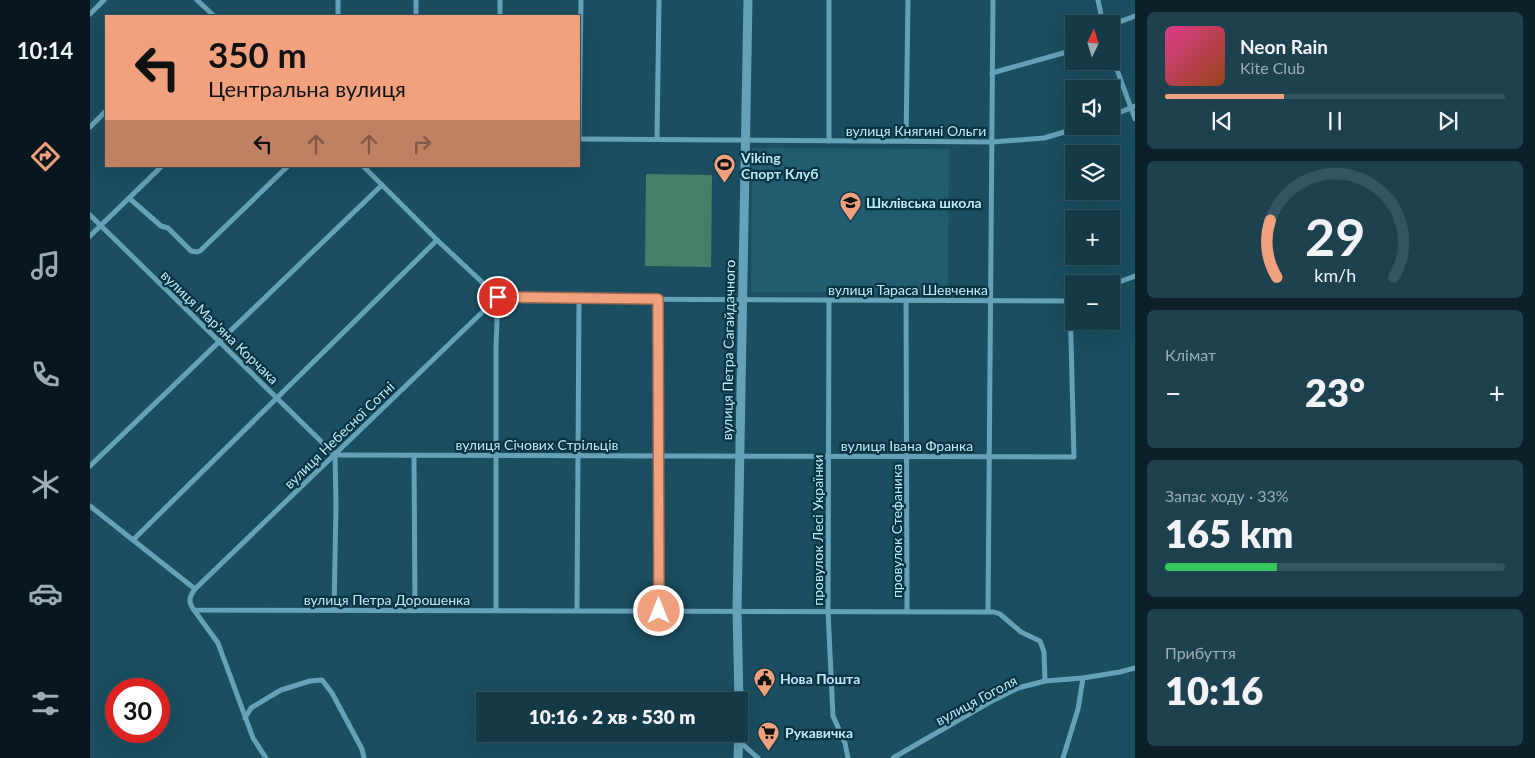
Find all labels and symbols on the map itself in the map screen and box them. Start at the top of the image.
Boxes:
north arrow [1065,15,1120,70]
street label: вулиця Княгині Ольги [846,122,986,139]
place label: Viking Спорт Клуб [740,149,818,182]
sports icon: Viking Спорт Клуб [713,153,737,184]
school or university icon: Шклівська школа [838,190,862,221]
place label: Шклівська школа [866,194,982,211]
street label: вулиця Петра Сагайдачного [718,260,738,440]
street label: вулиця Мар'яна Корчака [158,266,282,388]
pin [477,276,519,318]
street label: вулиця Тараса Шевченка [828,281,988,298]
street label: вулиця Небесної Сотні [280,378,398,492]
street label: вулиця Січових Стрільців [456,436,619,453]
street label: вулиця Івана Франка [841,437,973,454]
street label: провулок Лесі Українки [809,454,826,606]
street label: провулок Стефаника [888,464,905,598]
position arrow [632,584,684,636]
street label: вулиця Петра Дорошенка [304,591,470,608]
public building icon: Нова Пошта [752,666,776,697]
place label: Нова Пошта [780,670,860,687]
street label: вулиця Гоголя [932,671,1020,729]
speed limit sign: 30 [105,678,170,743]
supermarket icon: Рукавичка [757,720,781,751]
place label: Рукавичка [785,724,853,741]

